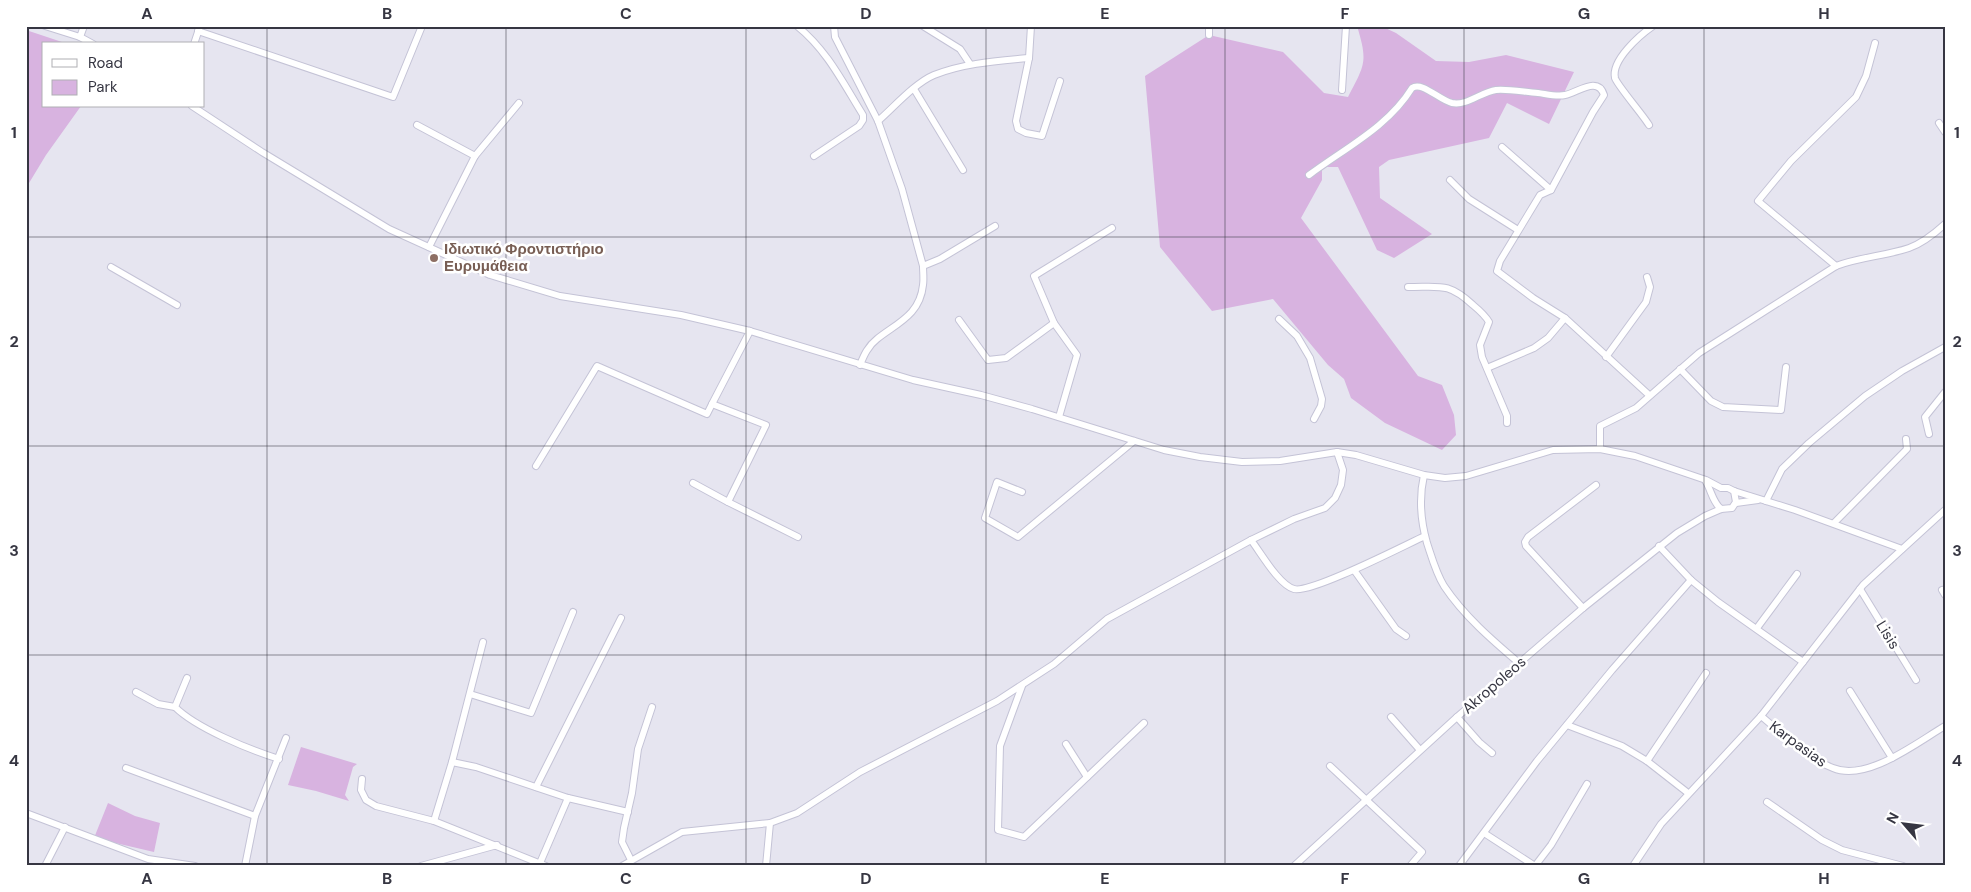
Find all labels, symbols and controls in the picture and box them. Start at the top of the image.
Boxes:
text: A [141,3,153,24]
text: B [382,3,392,24]
text: C [620,3,632,24]
text: D [860,3,872,24]
text: E [1100,3,1110,24]
text: F [1341,3,1350,24]
text: G [1578,3,1590,24]
text: H [1818,3,1830,24]
legend [42,42,205,108]
text: Road [88,53,123,73]
text: Park [88,77,118,97]
text: 1 [11,122,17,143]
text: 1 [1954,122,1960,143]
place label: Ιδιωτικό Φροντιστήριο Ευρυμάθεια [444,239,604,276]
marker: Ιδιωτικό Φροντιστήριο Ευρυμάθεια [428,252,440,264]
text: 2 [9,331,19,352]
text: 2 [1952,331,1962,352]
text: 3 [9,540,19,561]
text: 3 [1952,540,1962,561]
street label: Lisis [1872,617,1904,653]
street label: Akropoleos [1458,652,1530,718]
street label: Karpasias [1765,716,1831,772]
text: 4 [9,750,19,771]
text: 4 [1952,750,1962,771]
north arrow [1878,800,1928,850]
text: N [1882,809,1903,827]
text: A [141,868,153,889]
text: B [382,868,392,889]
text: C [620,868,632,889]
text: D [860,868,872,889]
text: E [1100,868,1110,889]
text: F [1341,868,1350,889]
text: G [1578,868,1590,889]
text: H [1818,868,1830,889]

